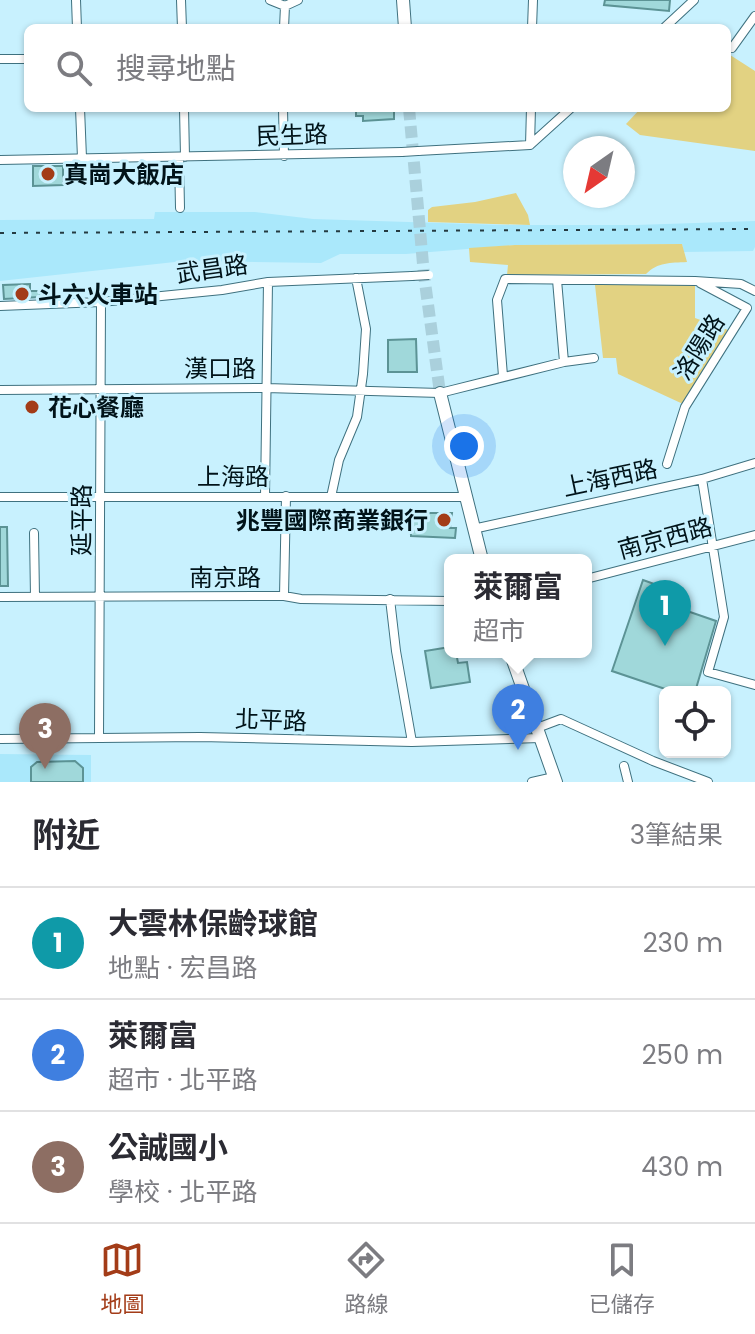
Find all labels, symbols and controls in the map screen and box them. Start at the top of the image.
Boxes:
search box [24,24,731,112]
icon: search [52,46,96,90]
text: 搜尋地點 [116,47,236,90]
street label: 民生路 [255,117,329,153]
north arrow [563,136,635,208]
place label: 真崗大飯店 [64,158,184,191]
marker: 真崗大飯店 [39,165,57,183]
street label: 武昌路 [174,248,250,290]
place label: 斗六火車站 [38,278,158,311]
marker: 斗六火車站 [13,285,31,303]
street label: 洛陽路 [666,308,732,386]
street label: 漢口路 [184,352,256,385]
place label: 花心餐廳 [48,391,144,424]
marker: 花心餐廳 [23,398,41,416]
your location [444,426,484,466]
street label: 上海西路 [560,452,660,504]
street label: 上海路 [197,460,269,493]
street label: 延平路 [65,484,98,556]
place label: 兆豐國際商業銀行 [236,504,428,537]
street label: 南京西路 [614,510,716,566]
marker: 兆豐國際商業銀行 [435,511,453,529]
popup [444,554,592,658]
street label: 南京路 [189,561,261,594]
text: 萊爾富 [473,565,563,608]
pin: 1 [639,580,691,646]
text: 超市 [473,613,525,649]
pin: 2 [492,684,544,750]
map controls [659,686,731,758]
button: locate [659,686,731,758]
street label: 北平路 [234,702,308,738]
pin: 3 [19,703,71,769]
text: 附近 [32,811,100,859]
text: 3筆結果 [630,817,723,853]
text: 大雲林保齡球館 [108,902,318,945]
text: 1 [53,925,63,961]
text: 230 m [643,925,723,961]
text: 地點 · 宏昌路 [108,950,257,986]
text: 萊爾富 [108,1014,198,1057]
text: 2 [51,1037,65,1073]
text: 250 m [642,1037,723,1073]
text: 超市 · 北平路 [108,1062,257,1098]
text: 公誠國小 [108,1126,228,1169]
text: 3 [50,1149,66,1185]
text: 430 m [641,1149,723,1185]
text: 學校 · 北平路 [108,1174,257,1210]
tab: 地圖 [100,1238,144,1321]
tab: 路線 [344,1238,389,1321]
tab: 已儲存 [589,1238,655,1321]

